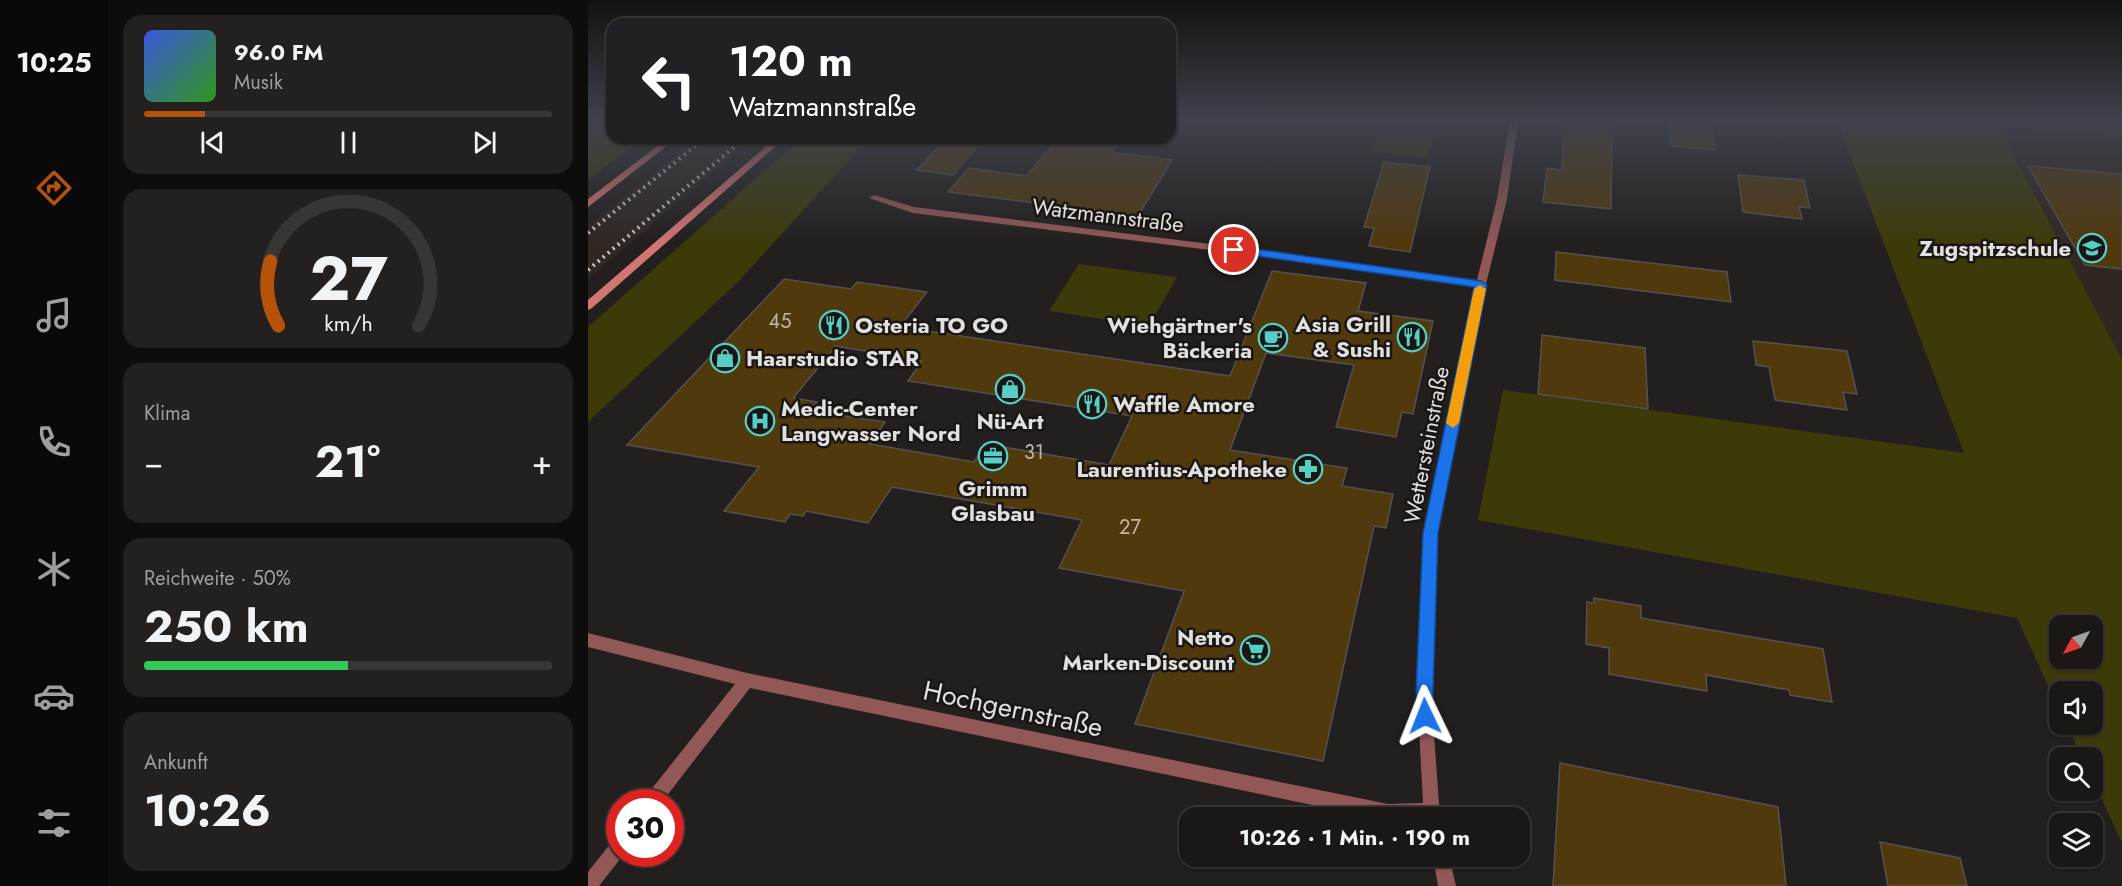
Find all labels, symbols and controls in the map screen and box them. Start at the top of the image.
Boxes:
text: 120 m [729,31,853,92]
text: 96.0 FM [234,36,323,68]
icon: left [630,42,708,120]
text: 10:25 [16,43,92,82]
text: Musik [234,68,283,97]
text: Watzmannstraße [729,87,916,126]
icon: previous [196,126,229,159]
icon: pause [332,126,365,159]
icon: next [468,126,501,159]
icon: directions [33,167,75,209]
street label: Watzmannstraße [1030,190,1186,240]
pin [1208,224,1259,275]
place label: Zugspitzschule [1919,232,2071,264]
school or university icon: Zugspitzschule [2076,232,2108,264]
text: 27 [309,233,388,323]
icon: arrive [1217,233,1250,266]
icon: music [33,294,75,336]
house number: 45 [769,307,791,336]
text: km/h [324,308,372,339]
place label: Asia Grill & Sushi [1294,308,1391,365]
restaurant icon: Osteria TO GO [818,309,850,341]
place label: Osteria TO GO [855,309,1008,341]
place label: Wiehgärtner's Bäckeria [1107,309,1252,366]
restaurant icon: Asia Grill & Sushi [1396,321,1428,353]
cafe icon: Wiehgärtner's Bäckeria [1257,322,1289,354]
shop icon: Haarstudio STAR [709,342,741,374]
place label: Haarstudio STAR [746,342,920,374]
street label: Wettersteinstraße [1395,364,1457,526]
shop icon: Nü-Art [994,373,1026,405]
restaurant icon: Waffle Amore [1076,388,1108,420]
place label: Waffle Amore [1113,388,1255,420]
place label: Medic-Center Langwasser Nord [781,392,961,449]
text: Klima [144,399,190,428]
hospital icon: Medic-Center Langwasser Nord [744,405,776,437]
place label: Nü-Art [976,405,1044,437]
icon: phone [33,421,75,463]
text: 21° [315,429,380,494]
house number: 31 [1024,438,1044,467]
text: − [144,439,163,486]
text: + [532,439,552,486]
office icon: Grimm Glasbau [977,440,1009,472]
place label: Laurentius-Apotheke [1076,453,1287,485]
pharmacy icon: Laurentius-Apotheke [1292,453,1324,485]
place label: Grimm Glasbau [951,472,1035,529]
house number: 27 [1119,513,1141,542]
icon: climate [33,548,75,590]
text: Reichweite · 50% [144,564,291,593]
text: 250 km [144,594,309,659]
north arrow [2049,615,2103,669]
map controls [2049,615,2103,867]
place label: Netto Marken-Discount [1063,621,1234,678]
supermarket icon: Netto Marken-Discount [1239,634,1271,666]
street label: Hochgernstraße [920,670,1106,747]
icon: car [33,675,75,717]
button: sound [2049,681,2103,735]
position arrow [1393,684,1457,748]
button: search [2049,747,2103,801]
text: Ankunft [144,748,208,777]
text: 10:26 [144,778,271,843]
speed limit sign: 30 [606,789,684,867]
icon: filters [33,802,75,844]
button: layers [2049,813,2103,867]
text: 10:26 · 1 Min. · 190 m [1239,821,1470,853]

